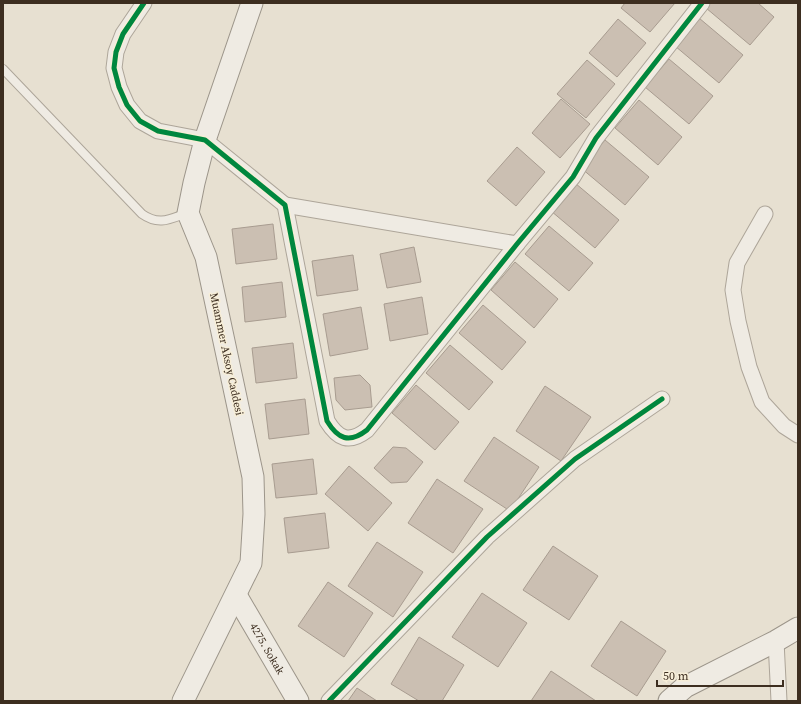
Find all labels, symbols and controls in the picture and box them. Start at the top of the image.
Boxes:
street label: Muammer Aksoy Caddesi [206,291,247,417]
street label: 4275. Sokak [246,620,288,678]
scale bar [657,662,783,688]
text: 50 m [663,668,689,684]

